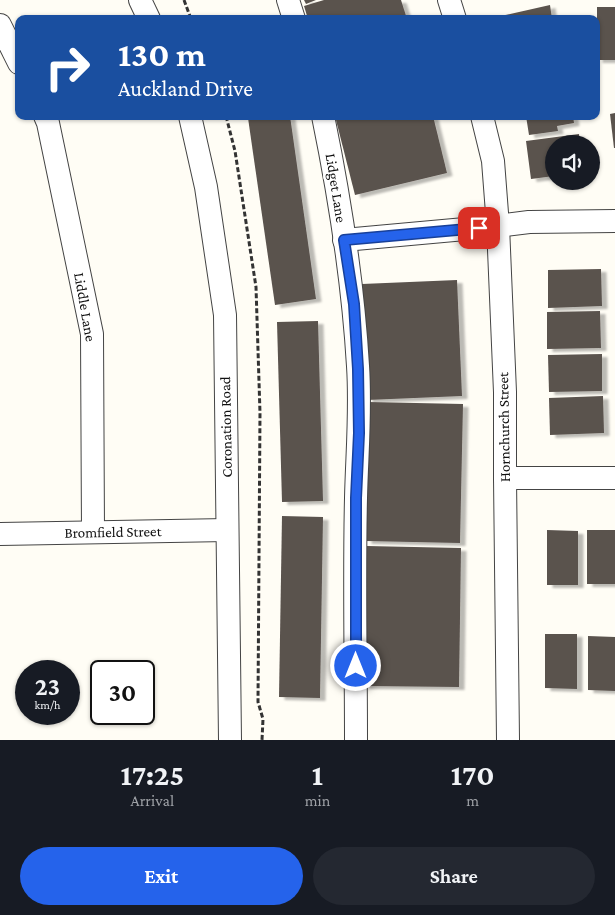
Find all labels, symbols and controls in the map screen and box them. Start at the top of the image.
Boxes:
icon: right [35,35,100,100]
text: 130 m [118,35,206,74]
text: Auckland Drive [118,76,253,101]
map controls [545,135,600,190]
button: sound [545,135,600,190]
street label: Lidget Lane [322,152,349,224]
pin [458,207,500,249]
icon: arrive [465,214,493,242]
street label: Liddle Lane [71,271,99,343]
street label: Hornchurch Street [495,371,513,482]
street label: Coronation Road [217,376,235,478]
street label: Bromfield Street [64,523,163,541]
position arrow [329,639,381,691]
speed limit sign: 30 [90,660,155,725]
text: 23 [35,673,60,700]
text: km/h [35,698,60,712]
text: 17:25 [121,758,184,791]
text: 1 [312,758,323,791]
text: 170 [451,758,494,791]
text: Arrival [131,792,174,809]
text: min [305,792,330,809]
text: m [466,792,479,809]
button: Exit [20,847,303,905]
button: Share [313,847,595,905]

